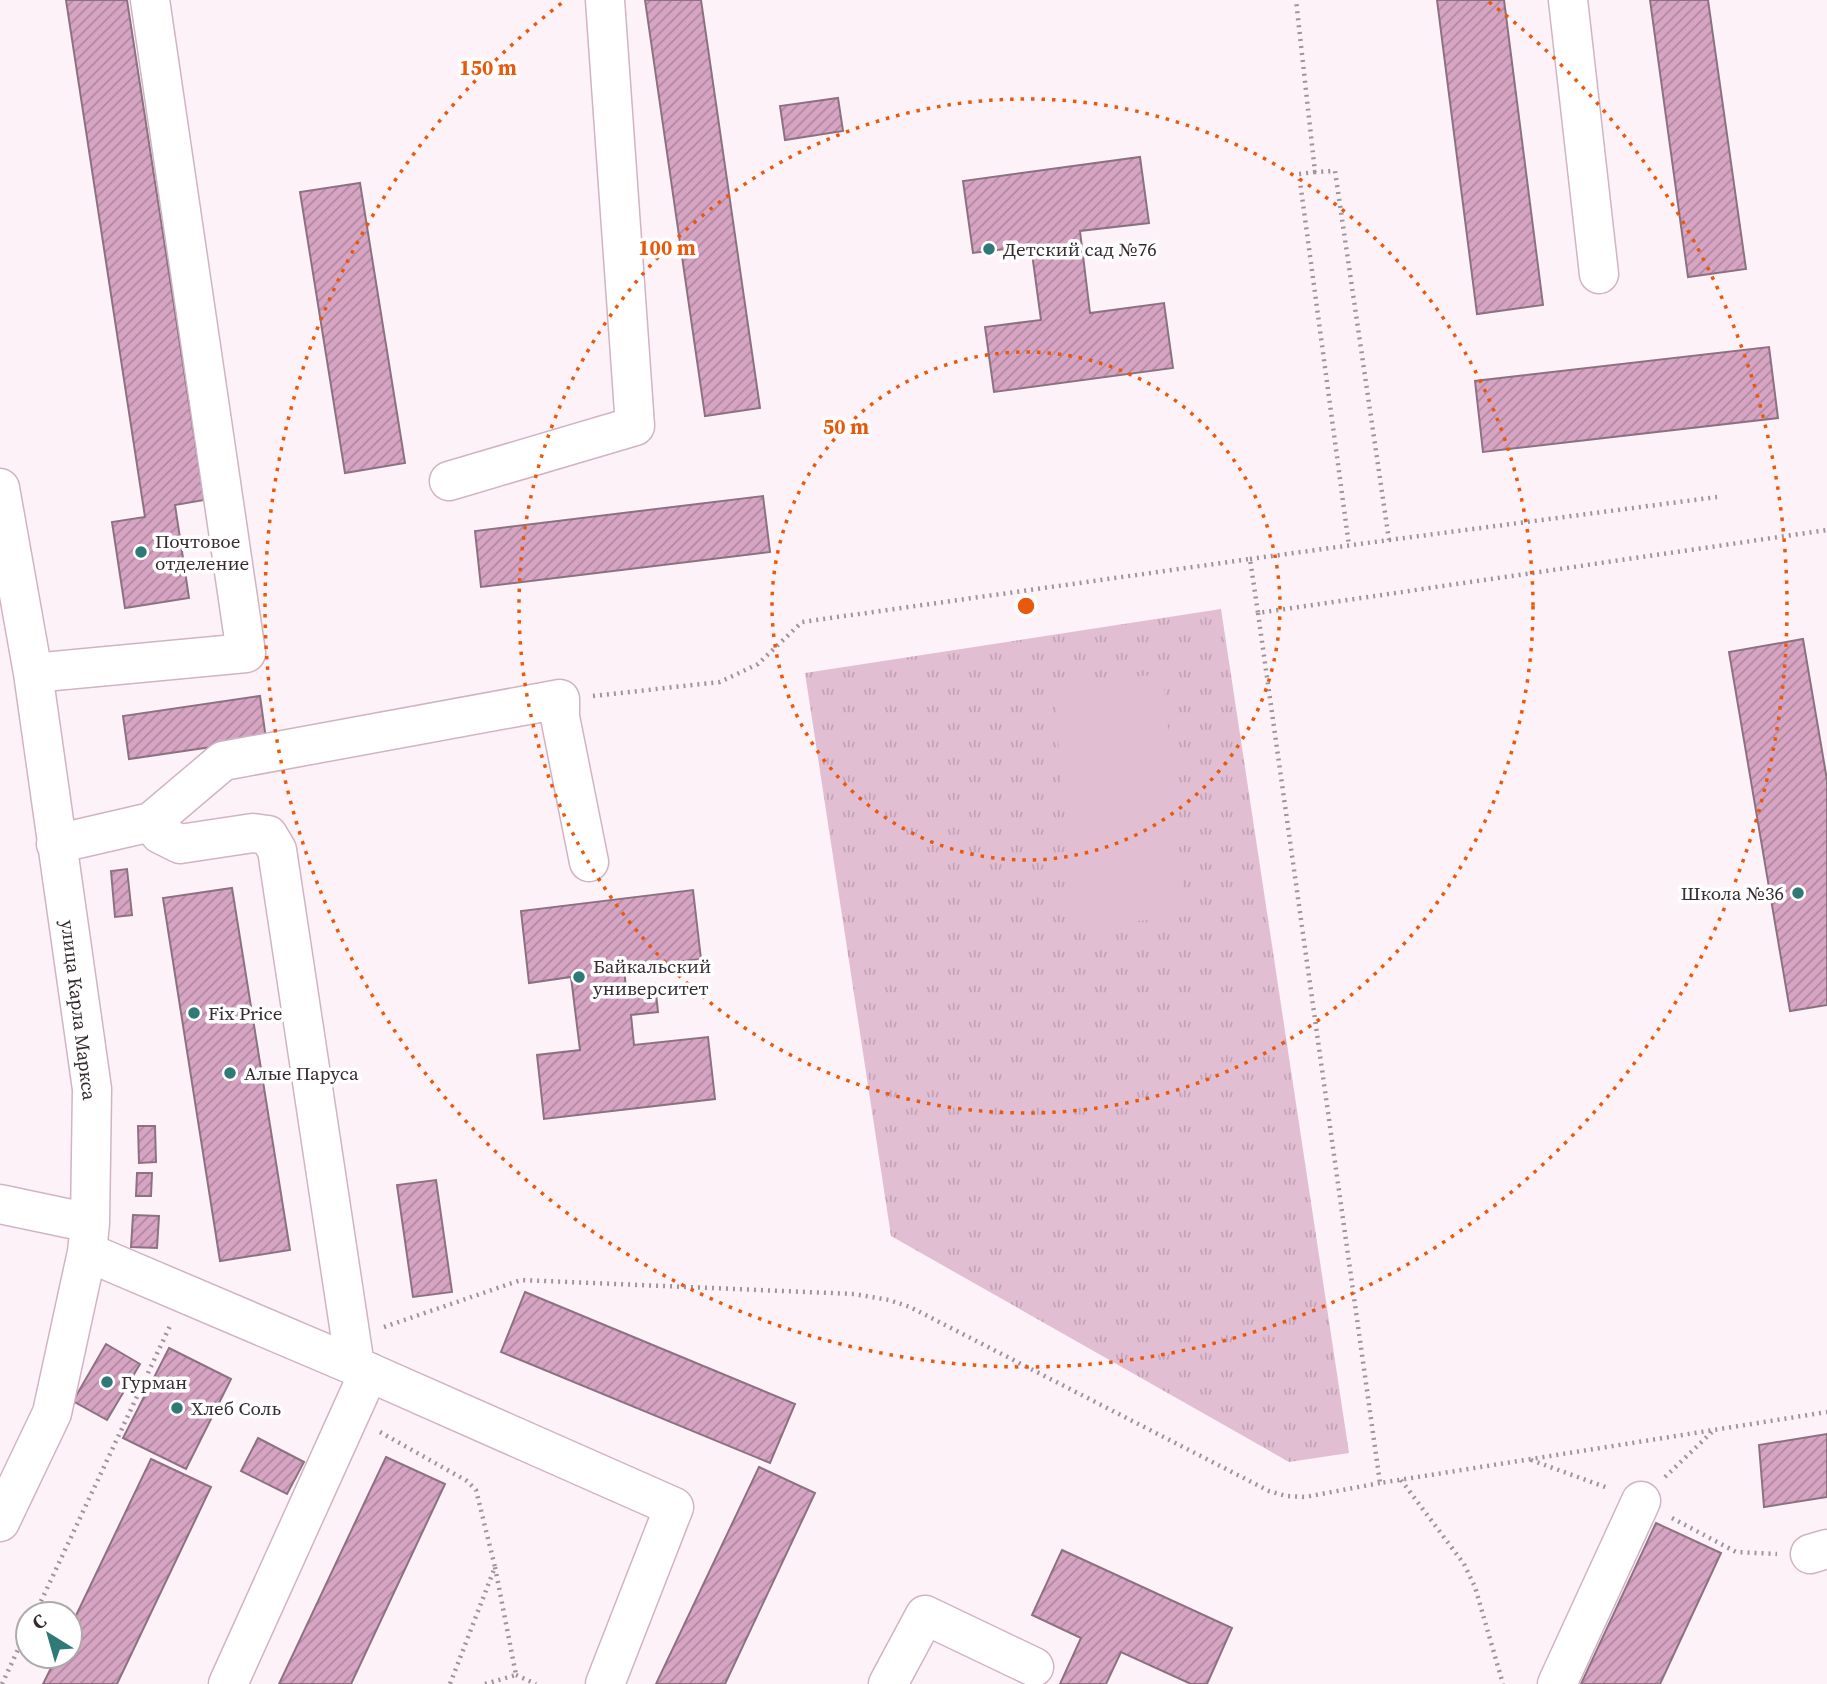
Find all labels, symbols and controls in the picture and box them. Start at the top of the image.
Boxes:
text: 150 m [459,53,517,82]
text: 100 m [638,233,696,262]
place label: Детский сад №76 [1003,236,1157,262]
marker: Детский сад №76 [981,241,997,257]
text: 50 m [823,412,869,441]
place label: Почтовое отделение [155,528,249,576]
marker: Почтовое отделение [133,544,149,560]
centre of rings [1014,594,1038,618]
place label: Школа №36 [1681,880,1784,906]
marker: Школа №36 [1790,885,1806,901]
street label: улица Карла Маркса [55,918,103,1102]
place label: Байкальский университет [593,953,711,1001]
marker: Байкальский университет [571,969,587,985]
place label: Fix Price [208,1000,283,1026]
marker: Fix Price [186,1005,202,1021]
place label: Алые Паруса [244,1060,359,1086]
marker: Алые Паруса [222,1065,238,1081]
place label: Гурман [121,1369,187,1395]
marker: Гурман [99,1374,115,1390]
place label: Хлеб Соль [191,1395,282,1421]
marker: Хлеб Соль [169,1400,185,1416]
north arrow [14,1600,84,1670]
text: С [26,1607,51,1635]

